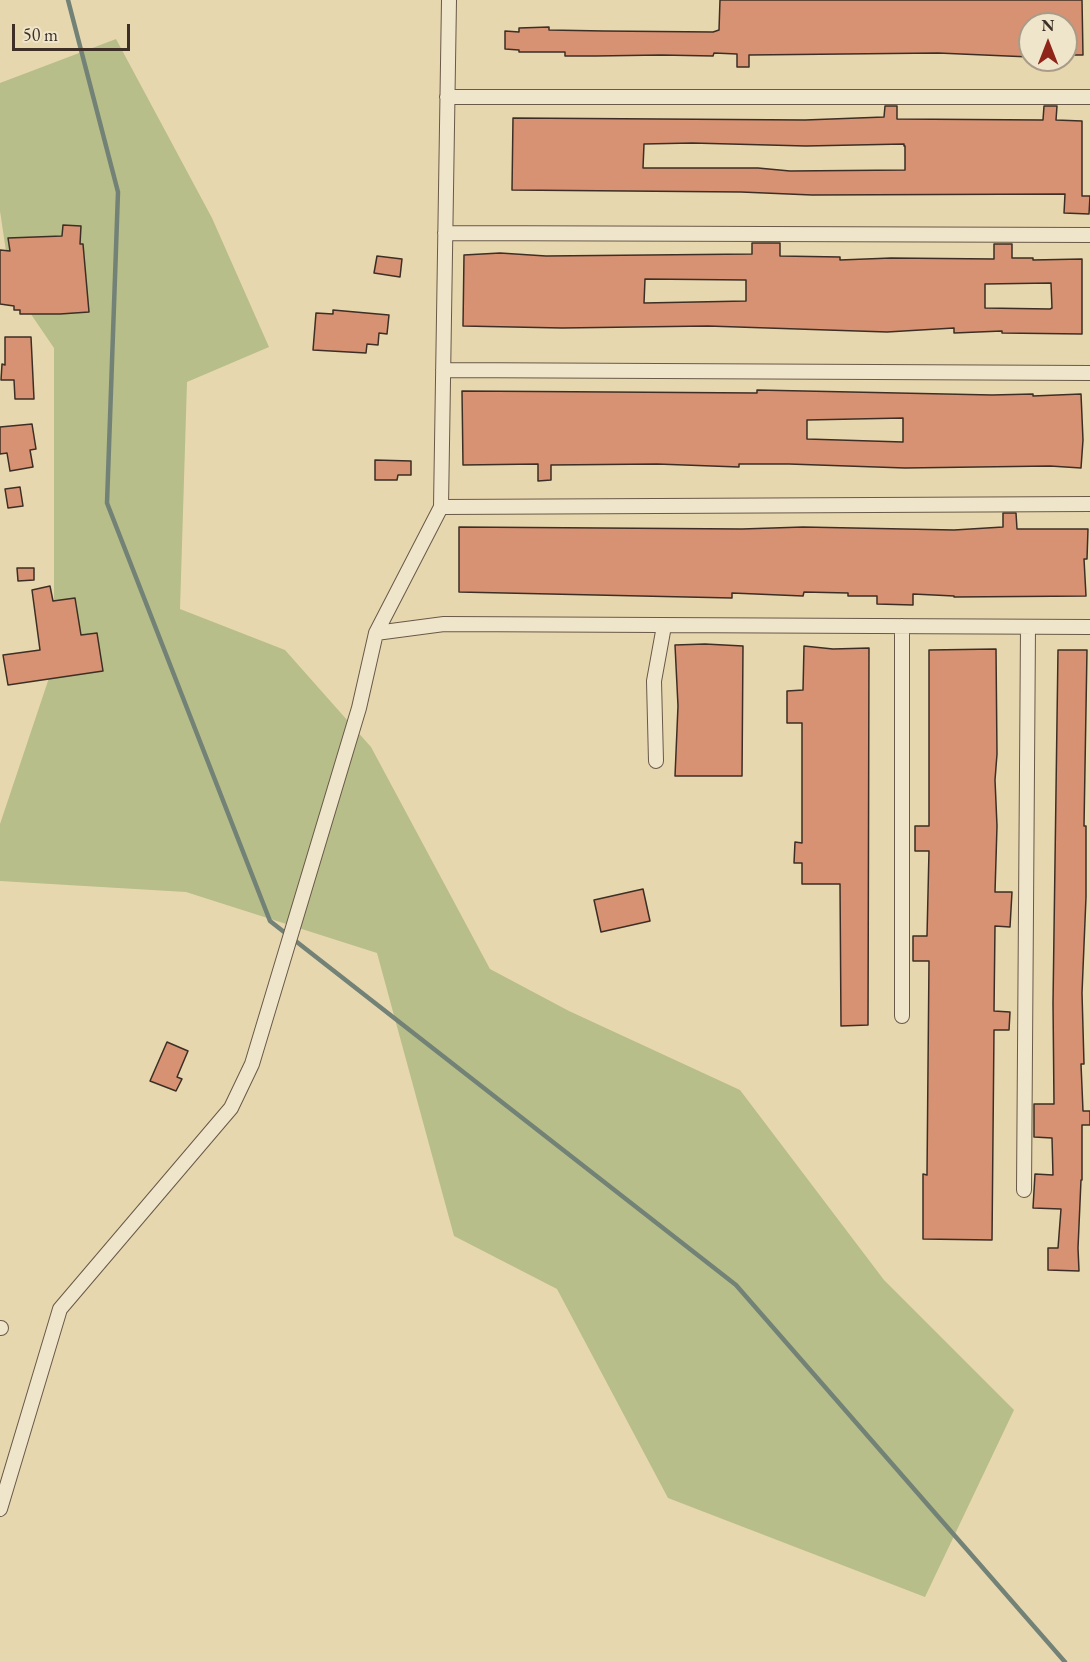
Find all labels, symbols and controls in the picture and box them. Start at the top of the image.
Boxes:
scale bar [15,12,134,50]
north arrow [1018,12,1078,72]
text: N [1042,15,1054,36]
text: 50 m [23,23,58,46]

